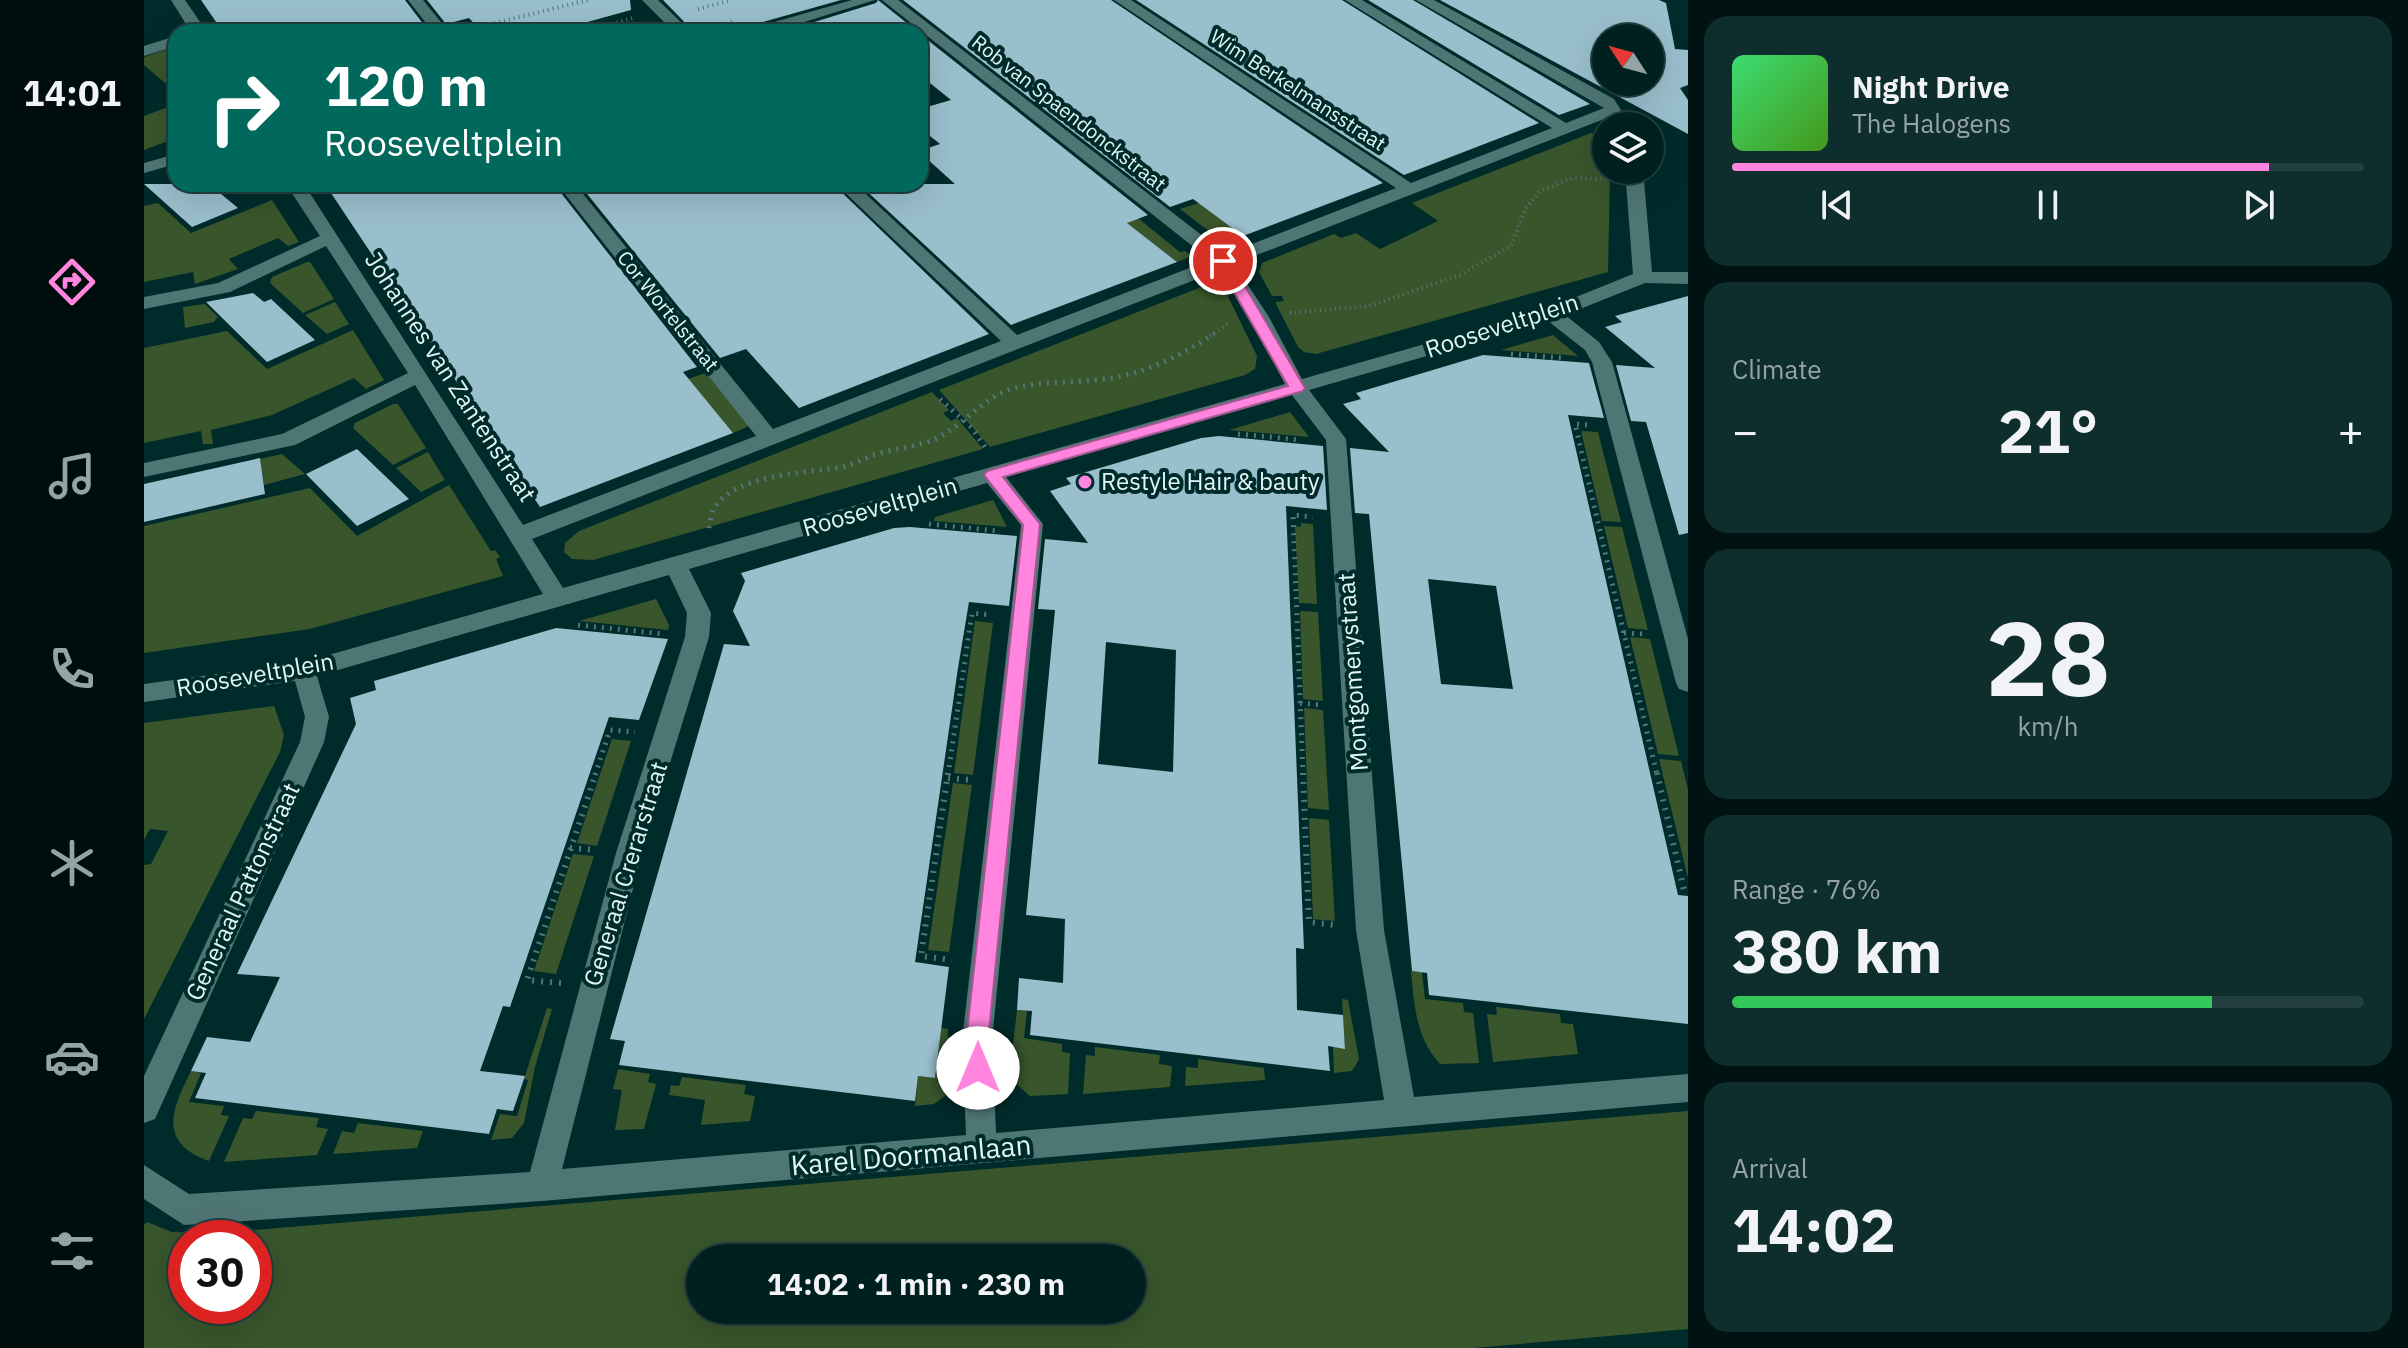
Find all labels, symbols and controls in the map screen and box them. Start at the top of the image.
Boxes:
street label: Wim Berkelmansstraat [1205,23,1391,157]
north arrow [1592,24,1664,96]
map controls [1592,24,1664,184]
street label: Rob van Spaendonckstraat [967,28,1172,197]
text: 120 m [324,49,488,121]
icon: right [192,56,296,160]
text: Night Drive [1852,67,2010,106]
text: 14:01 [23,69,121,116]
text: The Halogens [1852,106,2011,140]
button: layers [1592,112,1664,184]
text: Rooseveltplein [324,119,563,166]
icon: previous [1815,183,1859,227]
icon: pause [2026,183,2070,227]
icon: next [2237,183,2281,227]
pin [1189,227,1257,295]
icon: arrive [1201,239,1245,283]
street label: Johannes van Zantenstraat [358,245,544,508]
street label: Cor Wortelstraat [611,245,725,376]
icon: directions [44,254,100,310]
street label: Rooseveltplein [1421,285,1582,365]
text: Climate [1732,352,1822,386]
text: 21° [1998,391,2098,470]
text: − [1732,402,1758,459]
text: + [2338,402,2364,459]
icon: music [44,448,100,504]
place label: Restyle Hair & bauty [1101,465,1320,497]
street label: Rooseveltplein [799,469,961,543]
marker: Restyle Hair & bauty [1076,473,1094,491]
street label: Montgomerystraat [1329,572,1375,772]
text: 28 [1986,589,2110,725]
icon: phone [44,641,100,697]
street label: Rooseveltplein [174,644,336,704]
text: km/h [2017,709,2079,743]
street label: Generaal Crerarstraat [576,758,674,990]
street label: Generaal Pattonstraat [178,778,307,1006]
icon: climate [44,835,100,891]
text: Range · 76% [1732,872,1881,906]
text: 380 km [1732,911,1942,990]
position arrow [936,1026,1020,1110]
icon: car [44,1029,100,1085]
street label: Karel Doormanlaan [789,1126,1033,1183]
text: Arrival [1732,1151,1808,1185]
text: 14:02 [1732,1190,1896,1269]
speed limit sign: 30 [168,1220,272,1324]
icon: filters [44,1223,100,1279]
text: 14:02 · 1 min · 230 m [767,1264,1065,1303]

